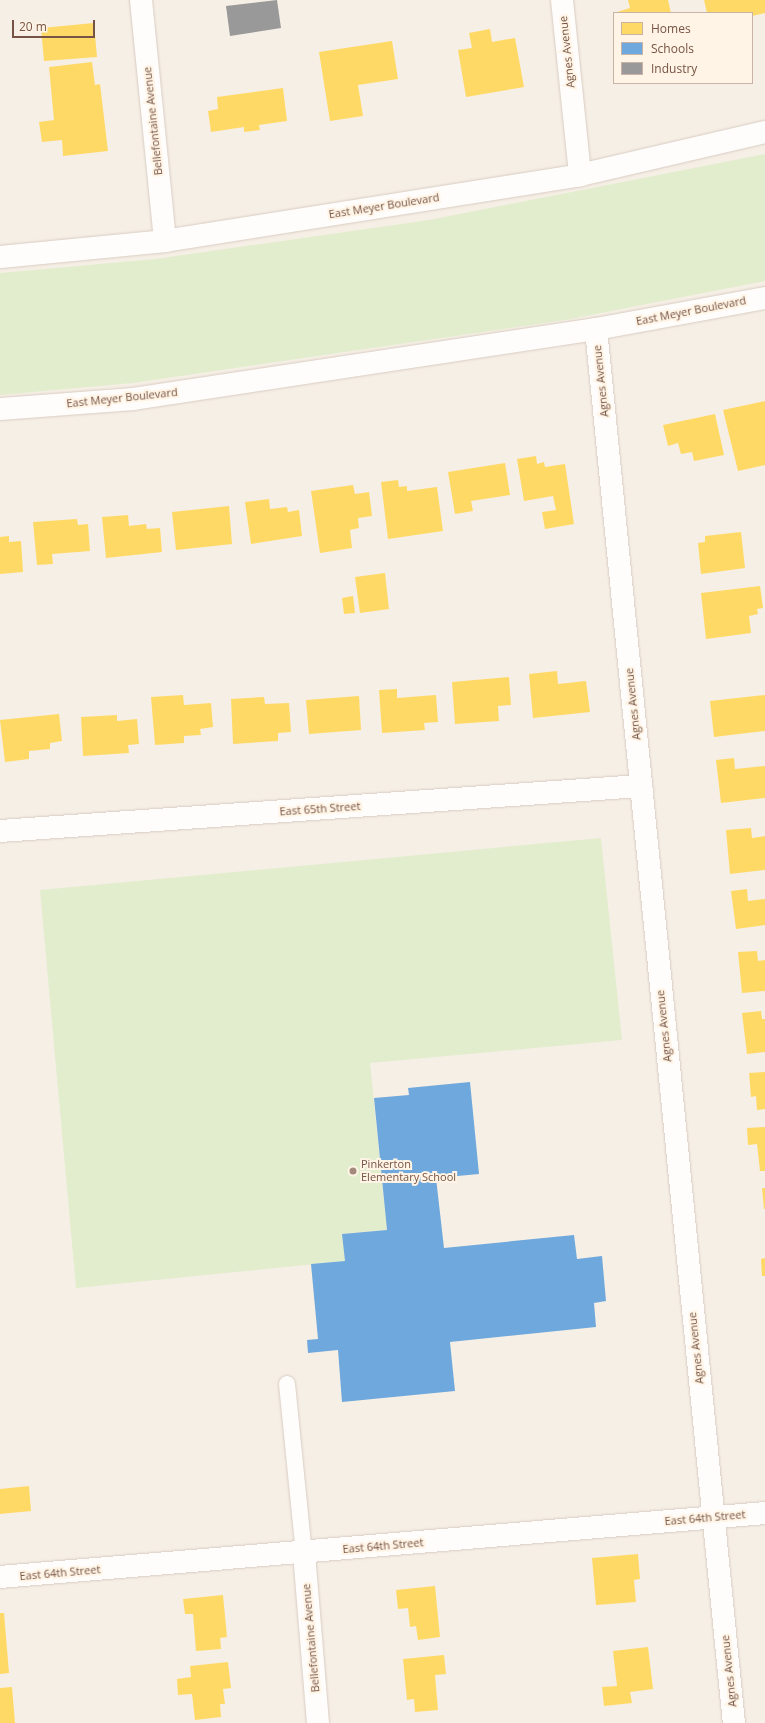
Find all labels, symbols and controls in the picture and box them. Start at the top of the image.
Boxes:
scale bar [14,12,97,38]
legend [613,12,753,84]
street label: Agnes Avenue [557,15,577,89]
text: 20 m [19,18,47,35]
text: Homes [651,20,691,37]
text: Schools [651,40,694,57]
text: Industry [651,60,697,77]
street label: Bellefontaine Avenue [141,66,165,176]
street label: East Meyer Boulevard [328,191,440,221]
street label: East Meyer Boulevard [635,294,747,328]
street label: Agnes Avenue [591,344,611,418]
street label: East Meyer Boulevard [66,386,178,410]
street label: Agnes Avenue [623,667,643,741]
street label: East 65th Street [279,800,361,818]
street label: Agnes Avenue [654,989,674,1063]
place label: Pinkerton Elementary School [361,1158,456,1184]
marker: Pinkerton Elementary School [348,1166,358,1176]
street label: Agnes Avenue [686,1311,706,1385]
street label: East 64th Street [664,1508,746,1528]
street label: East 64th Street [342,1536,424,1556]
street label: East 64th Street [19,1563,101,1583]
street label: Bellefontaine Avenue [300,1583,322,1693]
street label: Agnes Avenue [719,1634,739,1708]

